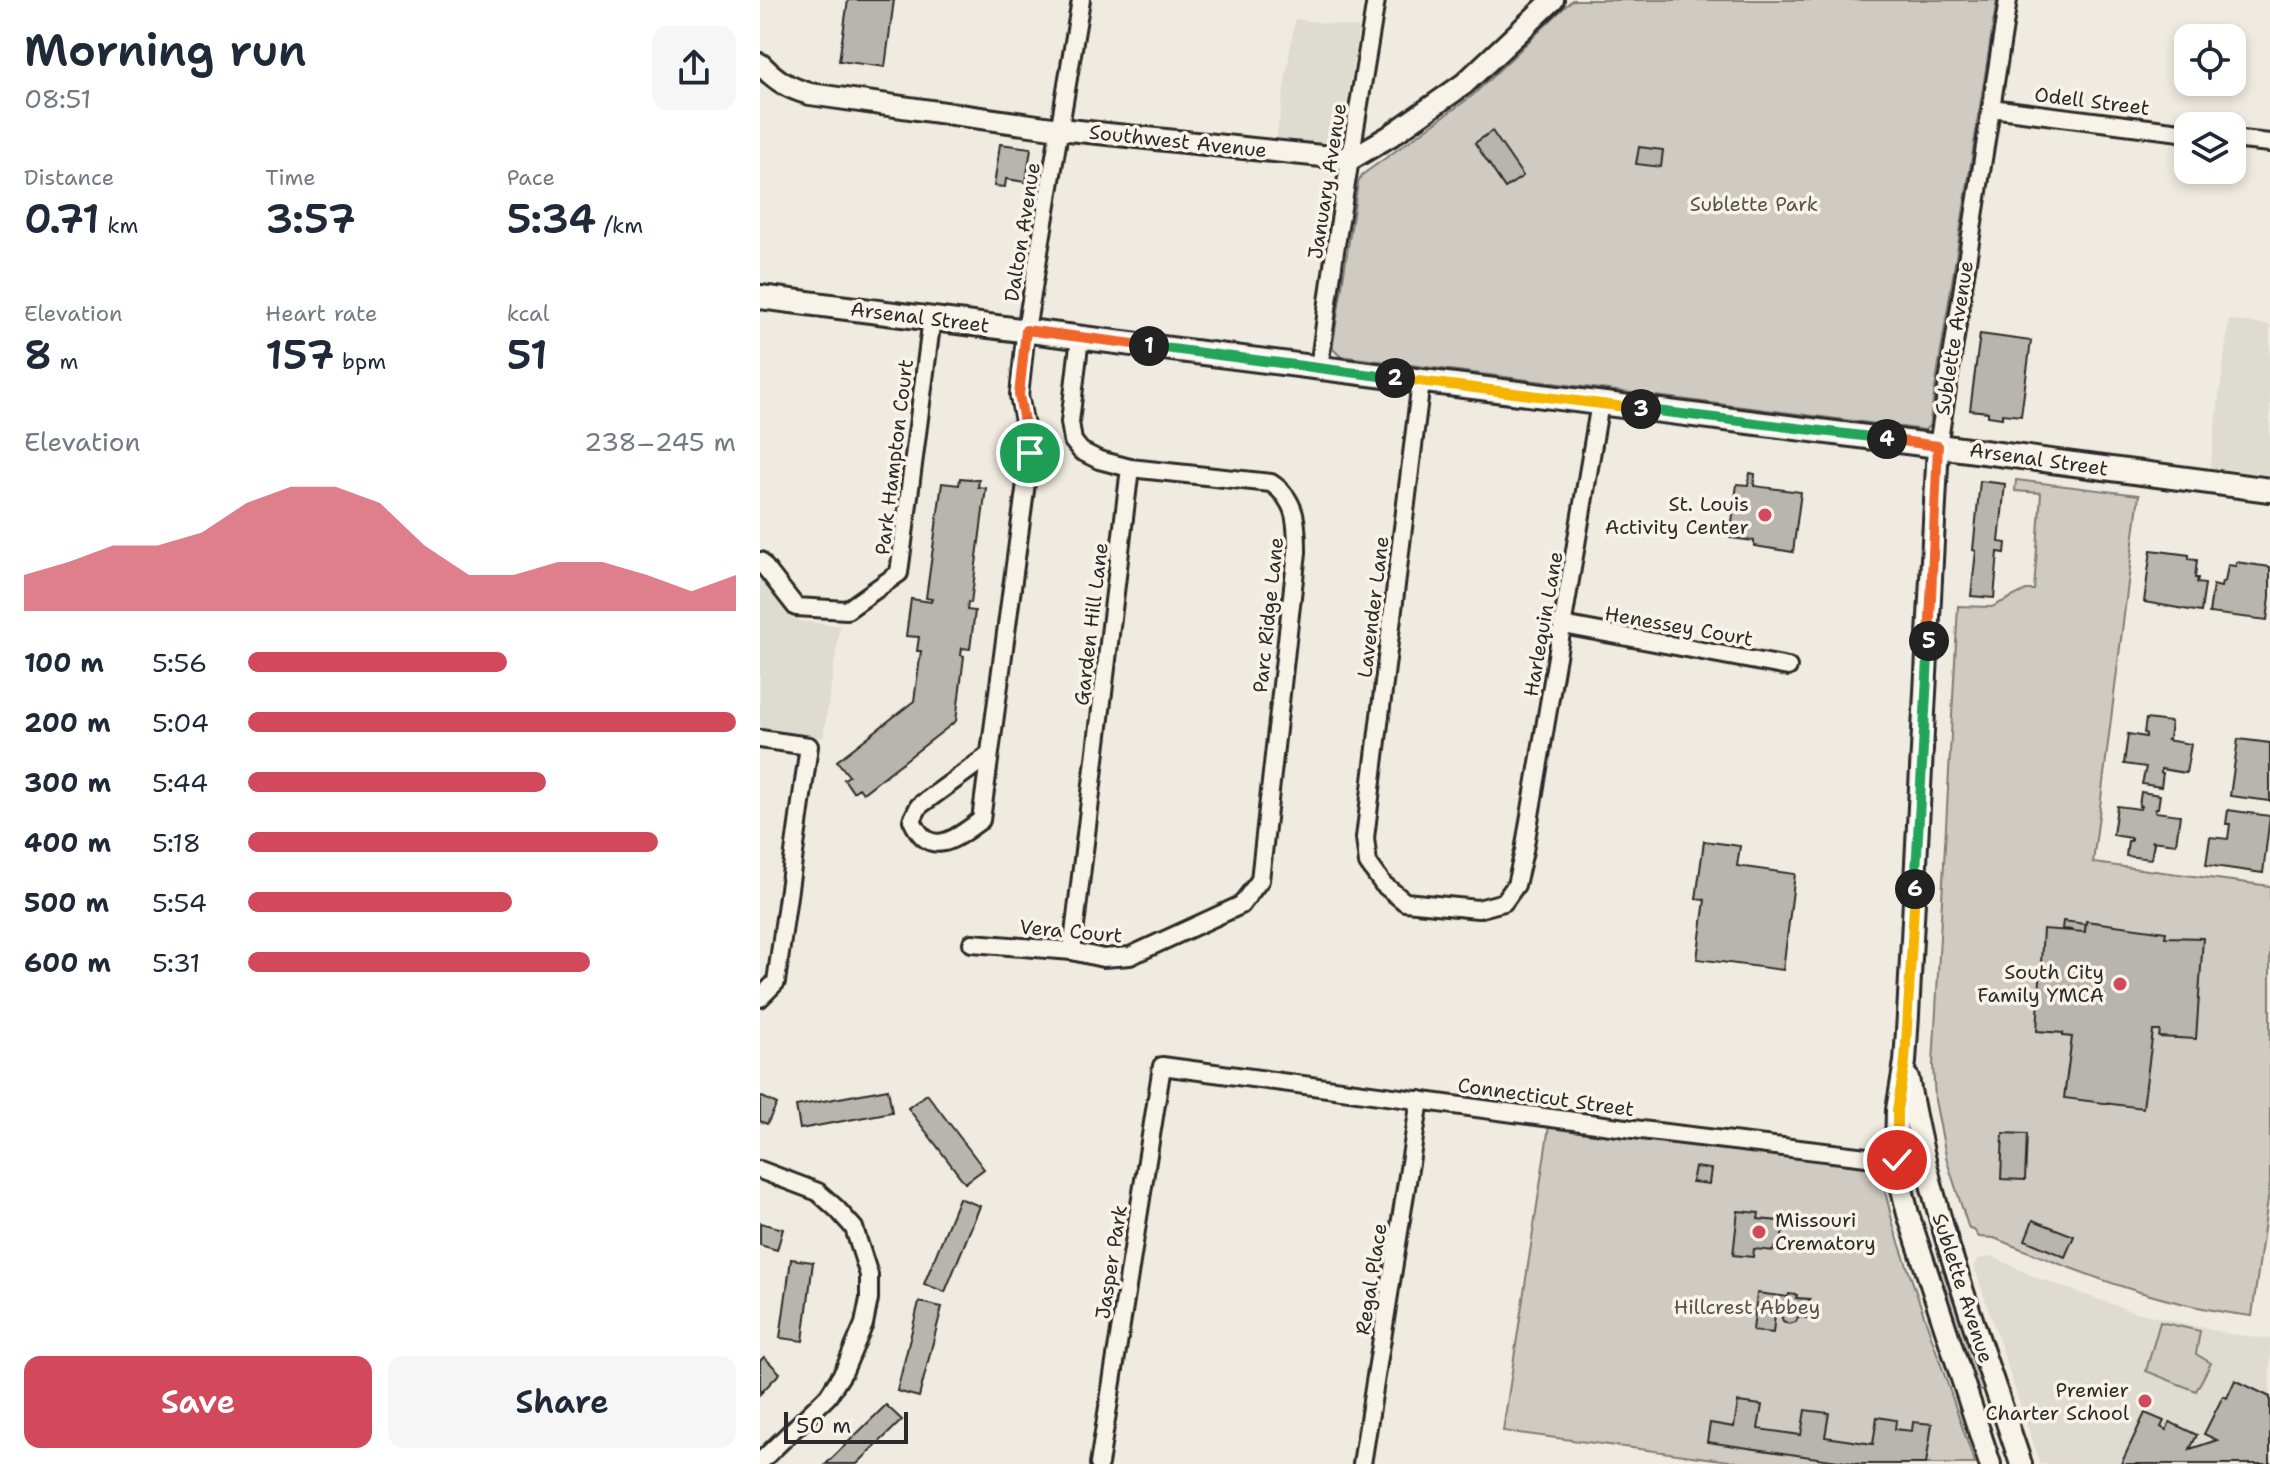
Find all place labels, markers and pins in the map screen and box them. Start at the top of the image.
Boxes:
pin: 1 [1129,326,1169,366]
pin: 2 [1375,358,1415,398]
pin: 3 [1621,389,1661,429]
pin [996,419,1064,487]
pin: 4 [1867,419,1907,459]
place label: St. Louis Activity Center [1605,491,1749,540]
marker: St. Louis Activity Center [1756,506,1774,524]
pin: 5 [1909,621,1949,661]
pin: 6 [1895,869,1935,909]
place label: South City Family YMCA [1977,959,2104,1008]
marker: South City Family YMCA [2111,975,2129,993]
pin [1863,1126,1931,1194]
place label: Missouri Crematory [1775,1207,1876,1256]
marker: Missouri Crematory [1750,1223,1768,1241]
place label: Premier Charter School [1986,1377,2129,1426]
marker: Premier Charter School [2136,1392,2154,1410]

